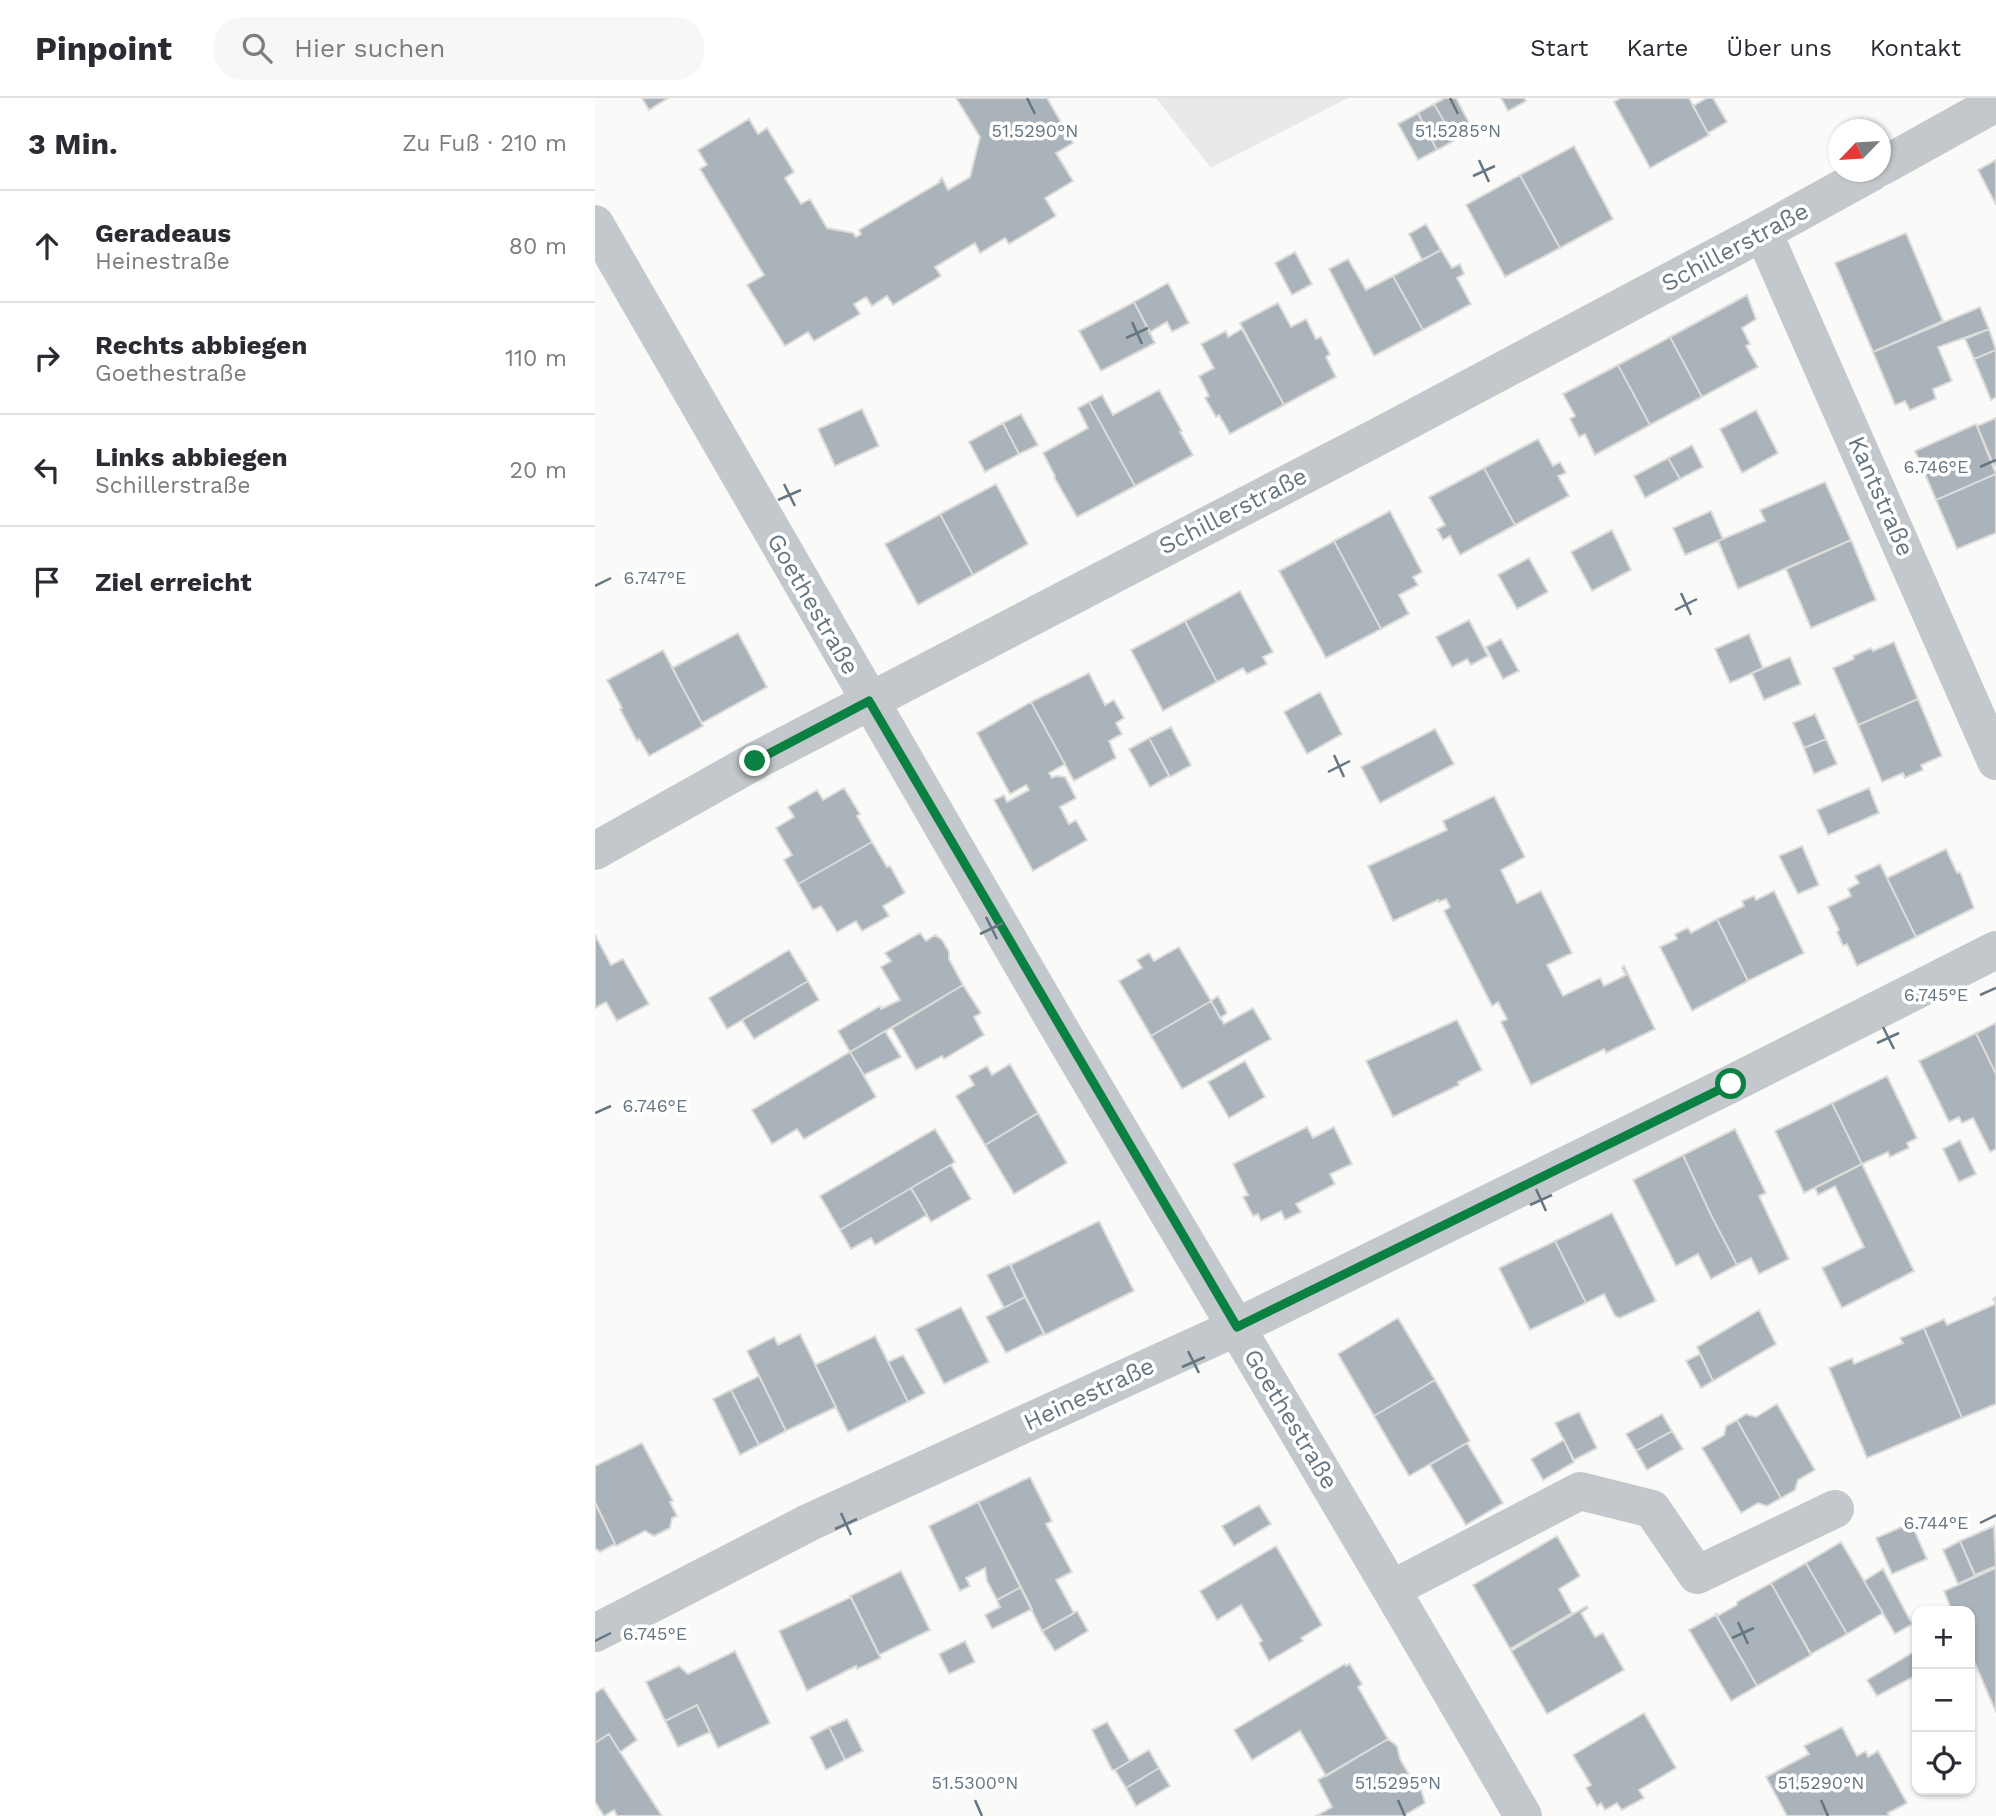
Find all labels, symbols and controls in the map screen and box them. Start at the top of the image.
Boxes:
search box [214,17,704,80]
text: Pinpoint [35,29,172,68]
icon: search [238,29,276,67]
text: Hier suchen [294,33,445,63]
text: Start [1530,34,1588,62]
text: Karte [1626,34,1688,62]
text: Über uns [1726,34,1832,62]
text: Kontakt [1870,34,1961,62]
north arrow [1828,119,1891,182]
text: 51.5290°N [991,120,1079,141]
text: 51.5285°N [1415,120,1501,141]
text: 3 Min. [28,126,118,161]
text: Zu Fuß · 210 m [402,130,567,157]
street label: Schillerstraße [1657,197,1813,297]
text: Geradeaus [95,218,231,248]
icon: ahead [28,227,66,265]
text: 80 m [509,233,567,260]
text: Heinestraße [95,248,230,275]
text: Rechts abbiegen [95,330,307,360]
icon: right [28,339,66,377]
text: 110 m [505,345,567,372]
text: Goethestraße [95,360,247,387]
street label: Kantstraße [1842,432,1920,560]
text: Links abbiegen [95,442,288,472]
icon: left [28,451,66,489]
text: 6.746°E [1904,456,1968,477]
text: 20 m [510,457,567,484]
street label: Schillerstraße [1154,462,1312,560]
text: Schillerstraße [95,472,251,499]
street label: Goethestraße [761,528,865,680]
icon: arrive [28,563,66,601]
text: Ziel erreicht [95,567,252,597]
text: 6.747°E [623,567,687,588]
route end [739,745,770,776]
text: 6.745°E [1904,984,1968,1005]
route start [1715,1068,1746,1099]
text: 6.746°E [623,1095,687,1116]
street label: Goethestraße [1238,1344,1344,1494]
street label: Heinestraße [1019,1352,1159,1436]
text: 6.744°E [1904,1512,1968,1533]
map controls [1912,1606,1975,1795]
button: + [1912,1606,1975,1669]
text: 6.745°E [623,1623,687,1644]
button: − [1912,1669,1975,1732]
button: locate [1912,1732,1975,1795]
text: 51.5300°N [931,1772,1019,1793]
text: 51.5295°N [1355,1772,1441,1793]
text: 51.5290°N [1777,1772,1865,1793]

